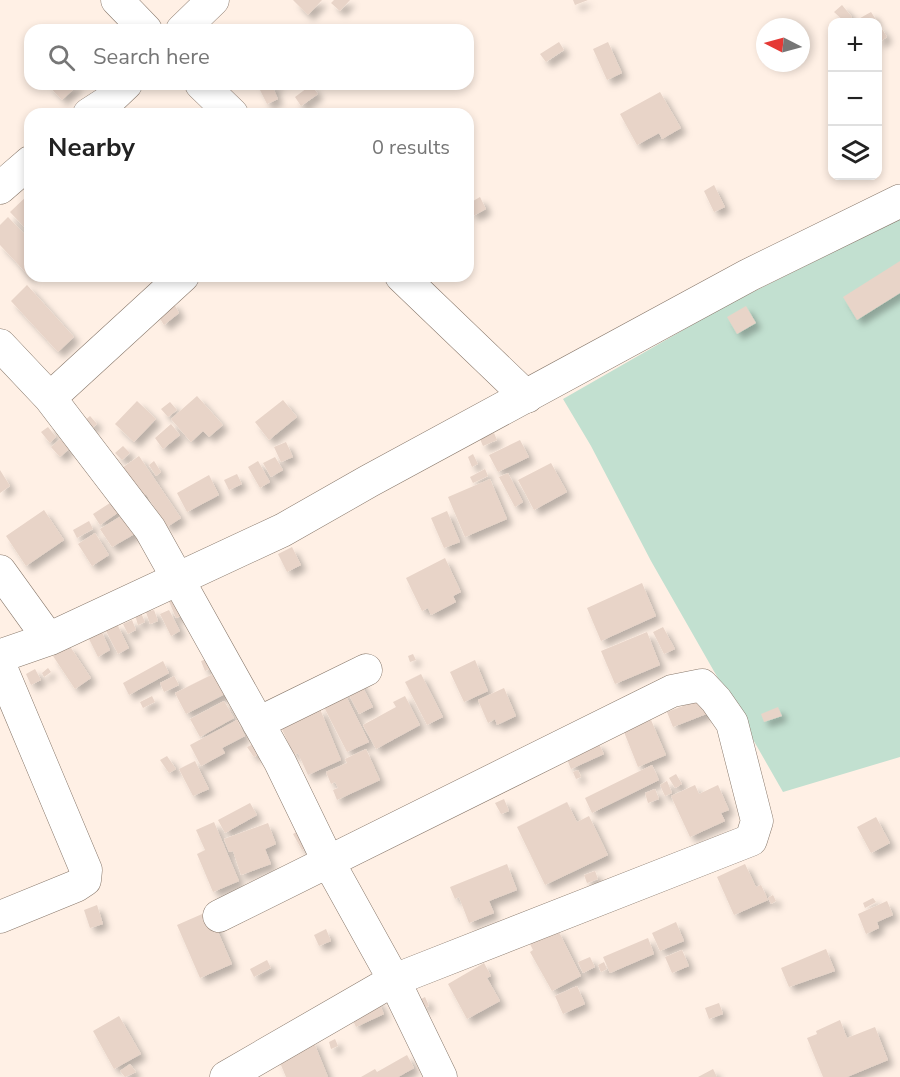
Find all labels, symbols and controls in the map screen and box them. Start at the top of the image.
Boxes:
north arrow [756,18,810,72]
map controls [828,18,882,180]
button: + [828,18,882,72]
search box [24,24,474,90]
icon: search [45,41,78,74]
text: Search here [93,42,210,72]
button: − [828,72,882,126]
button: layers [828,126,882,180]
text: Nearby [48,130,135,165]
text: 0 results [372,134,450,161]

